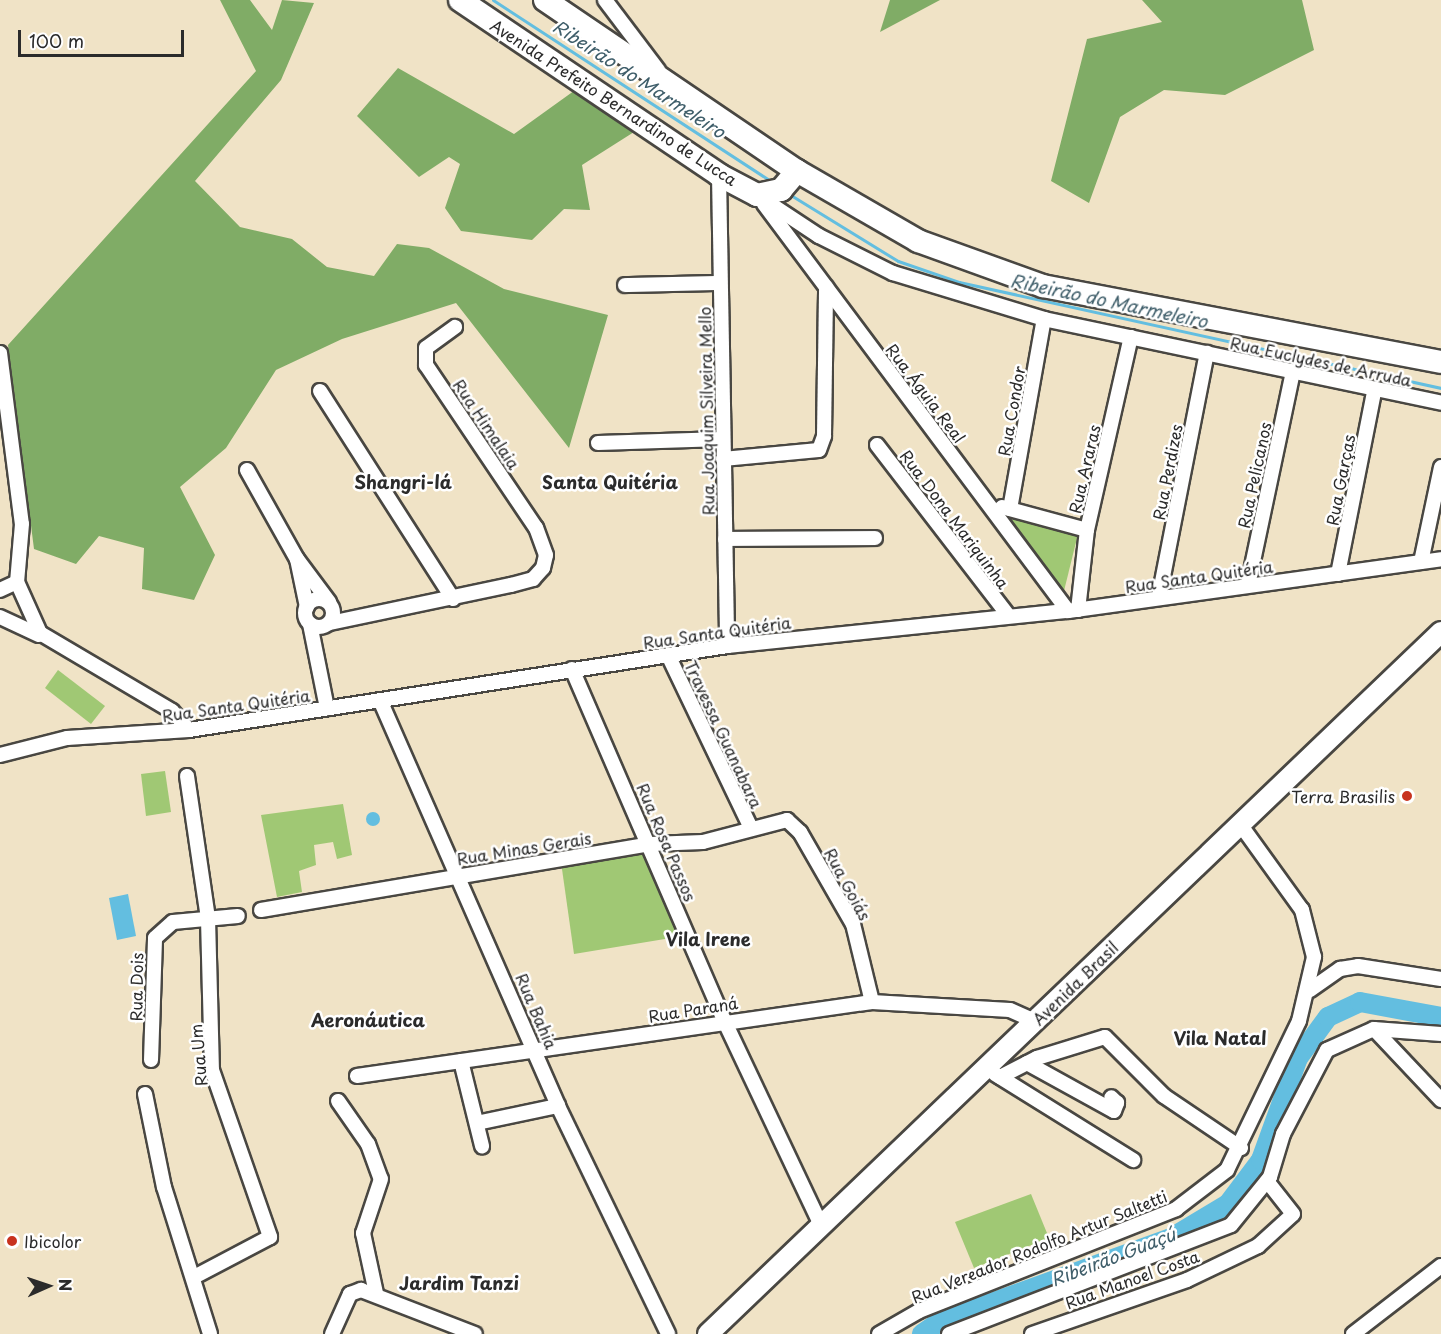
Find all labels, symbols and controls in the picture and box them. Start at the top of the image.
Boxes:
street label: Avenida Prefeito Bernardino de Lucca [487,15,741,189]
water label: Ribeirão do Marmeleiro [549,15,729,143]
scale bar [21,18,188,56]
text: 100 m [29,27,84,54]
water label: Ribeirão do Marmeleiro [1009,270,1209,332]
street label: Rua Joaquim Silveira Mello [695,306,717,516]
street label: Rua Euclydes de Arruda [1228,332,1414,390]
street label: Rua Águia Real [883,340,969,446]
street label: Rua Condor [994,364,1028,458]
street label: Rua Himalaia [449,375,525,473]
street label: Rua Pelicanos [1233,421,1275,529]
street label: Rua Perdizes [1148,422,1186,522]
street label: Rua Araras [1064,423,1104,515]
street label: Rua Garças [1322,433,1358,527]
street label: Rua Dona Mariquinha [896,445,1014,593]
district label: Shangri-lá [354,471,452,493]
district label: Santa Quitéria [542,471,678,493]
street label: Rua Santa Quitéria [1124,556,1274,596]
street label: Rua Santa Quitéria [642,612,792,652]
street label: Travessa Guanabara [681,657,767,811]
street label: Rua Santa Quitéria [161,685,311,725]
street label: Rua Rosa Passos [633,780,701,904]
place label: Terra Brasilis [1292,786,1395,806]
marker: Terra Brasilis [1400,789,1414,803]
street label: Rua Minas Gerais [455,828,593,868]
street label: Rua Goiás [821,845,875,923]
district label: Vila Irene [664,928,752,950]
street label: Avenida Brasil [1028,937,1122,1029]
street label: Rua Dois [126,952,146,1022]
street label: Rua Bahia [512,970,562,1052]
street label: Rua Paraná [647,992,739,1026]
district label: Aeronáutica [311,1009,425,1031]
street label: Rua Um [186,1023,210,1087]
district label: Vila Natal [1173,1027,1267,1049]
street label: Rua Vereador Rodolfo Artur Saltetti [907,1185,1171,1307]
water label: Ribeirão Guaçú [1047,1223,1179,1291]
place label: Ibicolor [24,1231,81,1251]
marker: Ibicolor [5,1234,19,1248]
street label: Rua Manoel Costa [1062,1246,1202,1312]
north arrow [18,1256,78,1316]
district label: Jardim Tanzi [399,1272,519,1294]
text: N [54,1278,78,1292]

